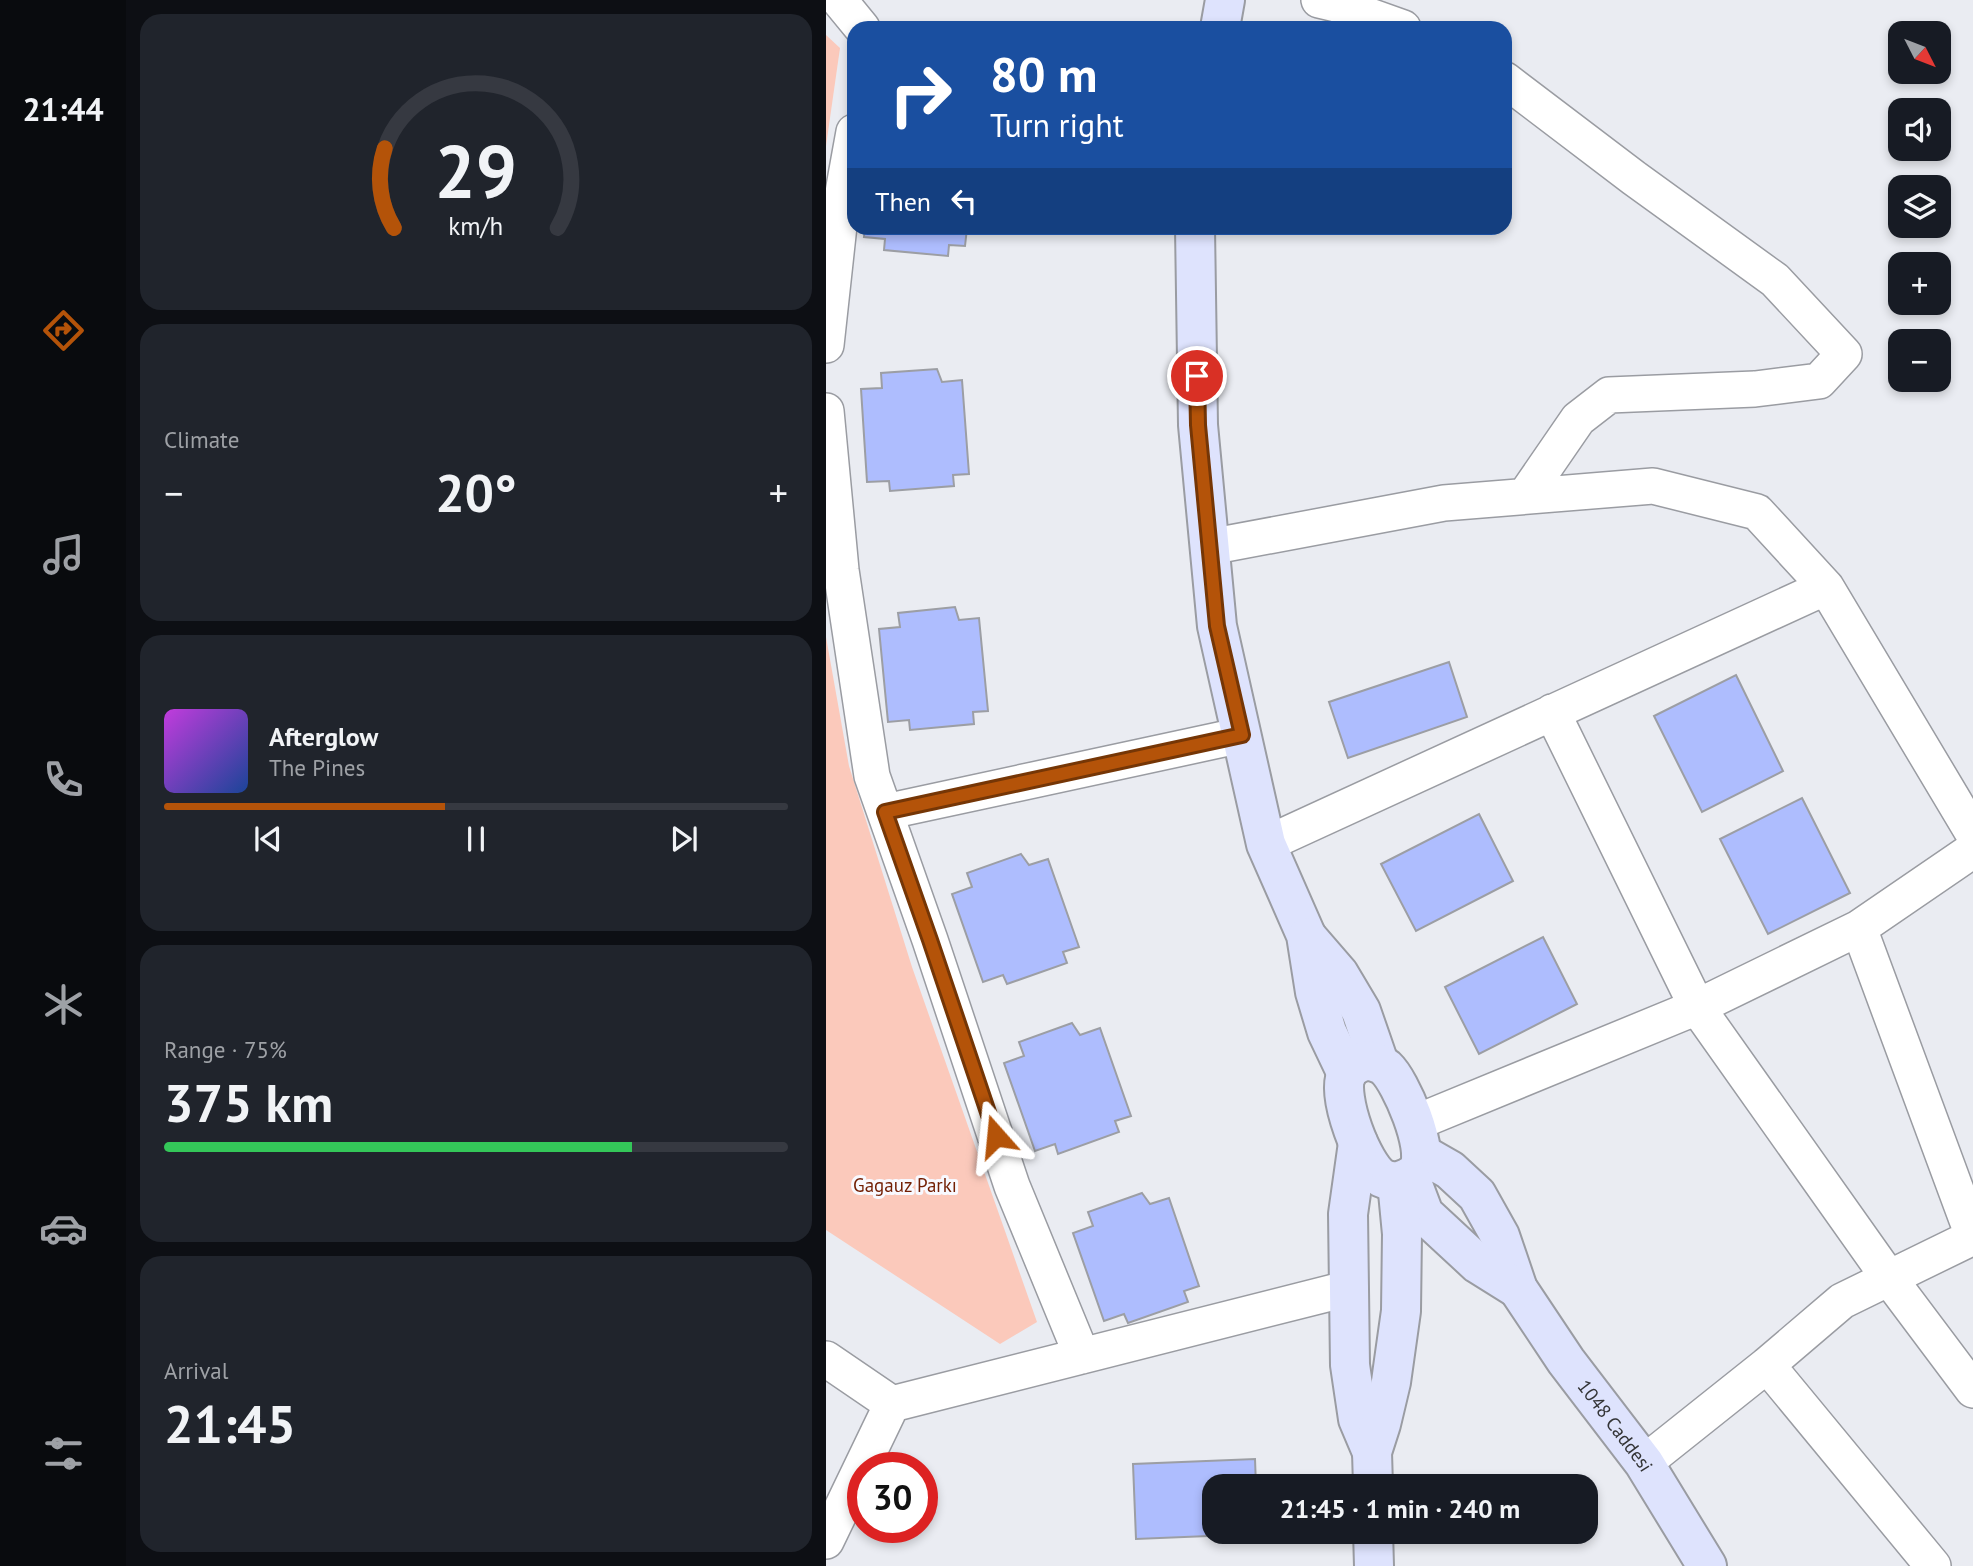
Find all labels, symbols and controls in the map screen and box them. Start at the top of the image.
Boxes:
north arrow [1888,21,1951,84]
map controls [1888,21,1951,392]
text: 80 m [990,42,1097,106]
icon: right [875,49,966,140]
text: 21:44 [22,88,104,130]
button: sound [1888,98,1951,161]
text: Turn right [990,104,1124,146]
text: 29 [435,125,517,219]
button: layers [1888,175,1951,238]
icon: left [945,182,983,220]
text: Then [875,185,931,218]
text: km/h [449,210,503,242]
button: + [1888,252,1951,315]
icon: directions [39,306,88,355]
button: − [1888,329,1951,392]
pin [1167,346,1227,406]
icon: arrive [1178,357,1216,395]
text: Climate [164,425,239,454]
text: 20° [435,459,517,526]
text: − [164,468,183,517]
text: + [769,468,788,517]
icon: music [39,530,88,579]
text: Afterglow [269,720,378,753]
text: The Pines [269,753,365,782]
icon: phone [39,755,88,804]
icon: previous [249,820,287,858]
icon: pause [457,820,495,858]
icon: next [665,820,703,858]
icon: climate [39,980,88,1029]
text: Range · 75% [164,1035,287,1064]
text: 375 km [164,1069,333,1136]
position arrow [959,1099,1033,1173]
park label: Gagauz Parkı [853,1173,957,1197]
icon: car [39,1204,88,1253]
text: Arrival [164,1356,228,1385]
street label: 1048 Caddesi [1573,1375,1658,1476]
text: 21:45 [164,1390,296,1457]
icon: filters [39,1429,88,1478]
speed limit sign: 30 [847,1452,938,1543]
text: 21:45 · 1 min · 240 m [1280,1492,1520,1525]

